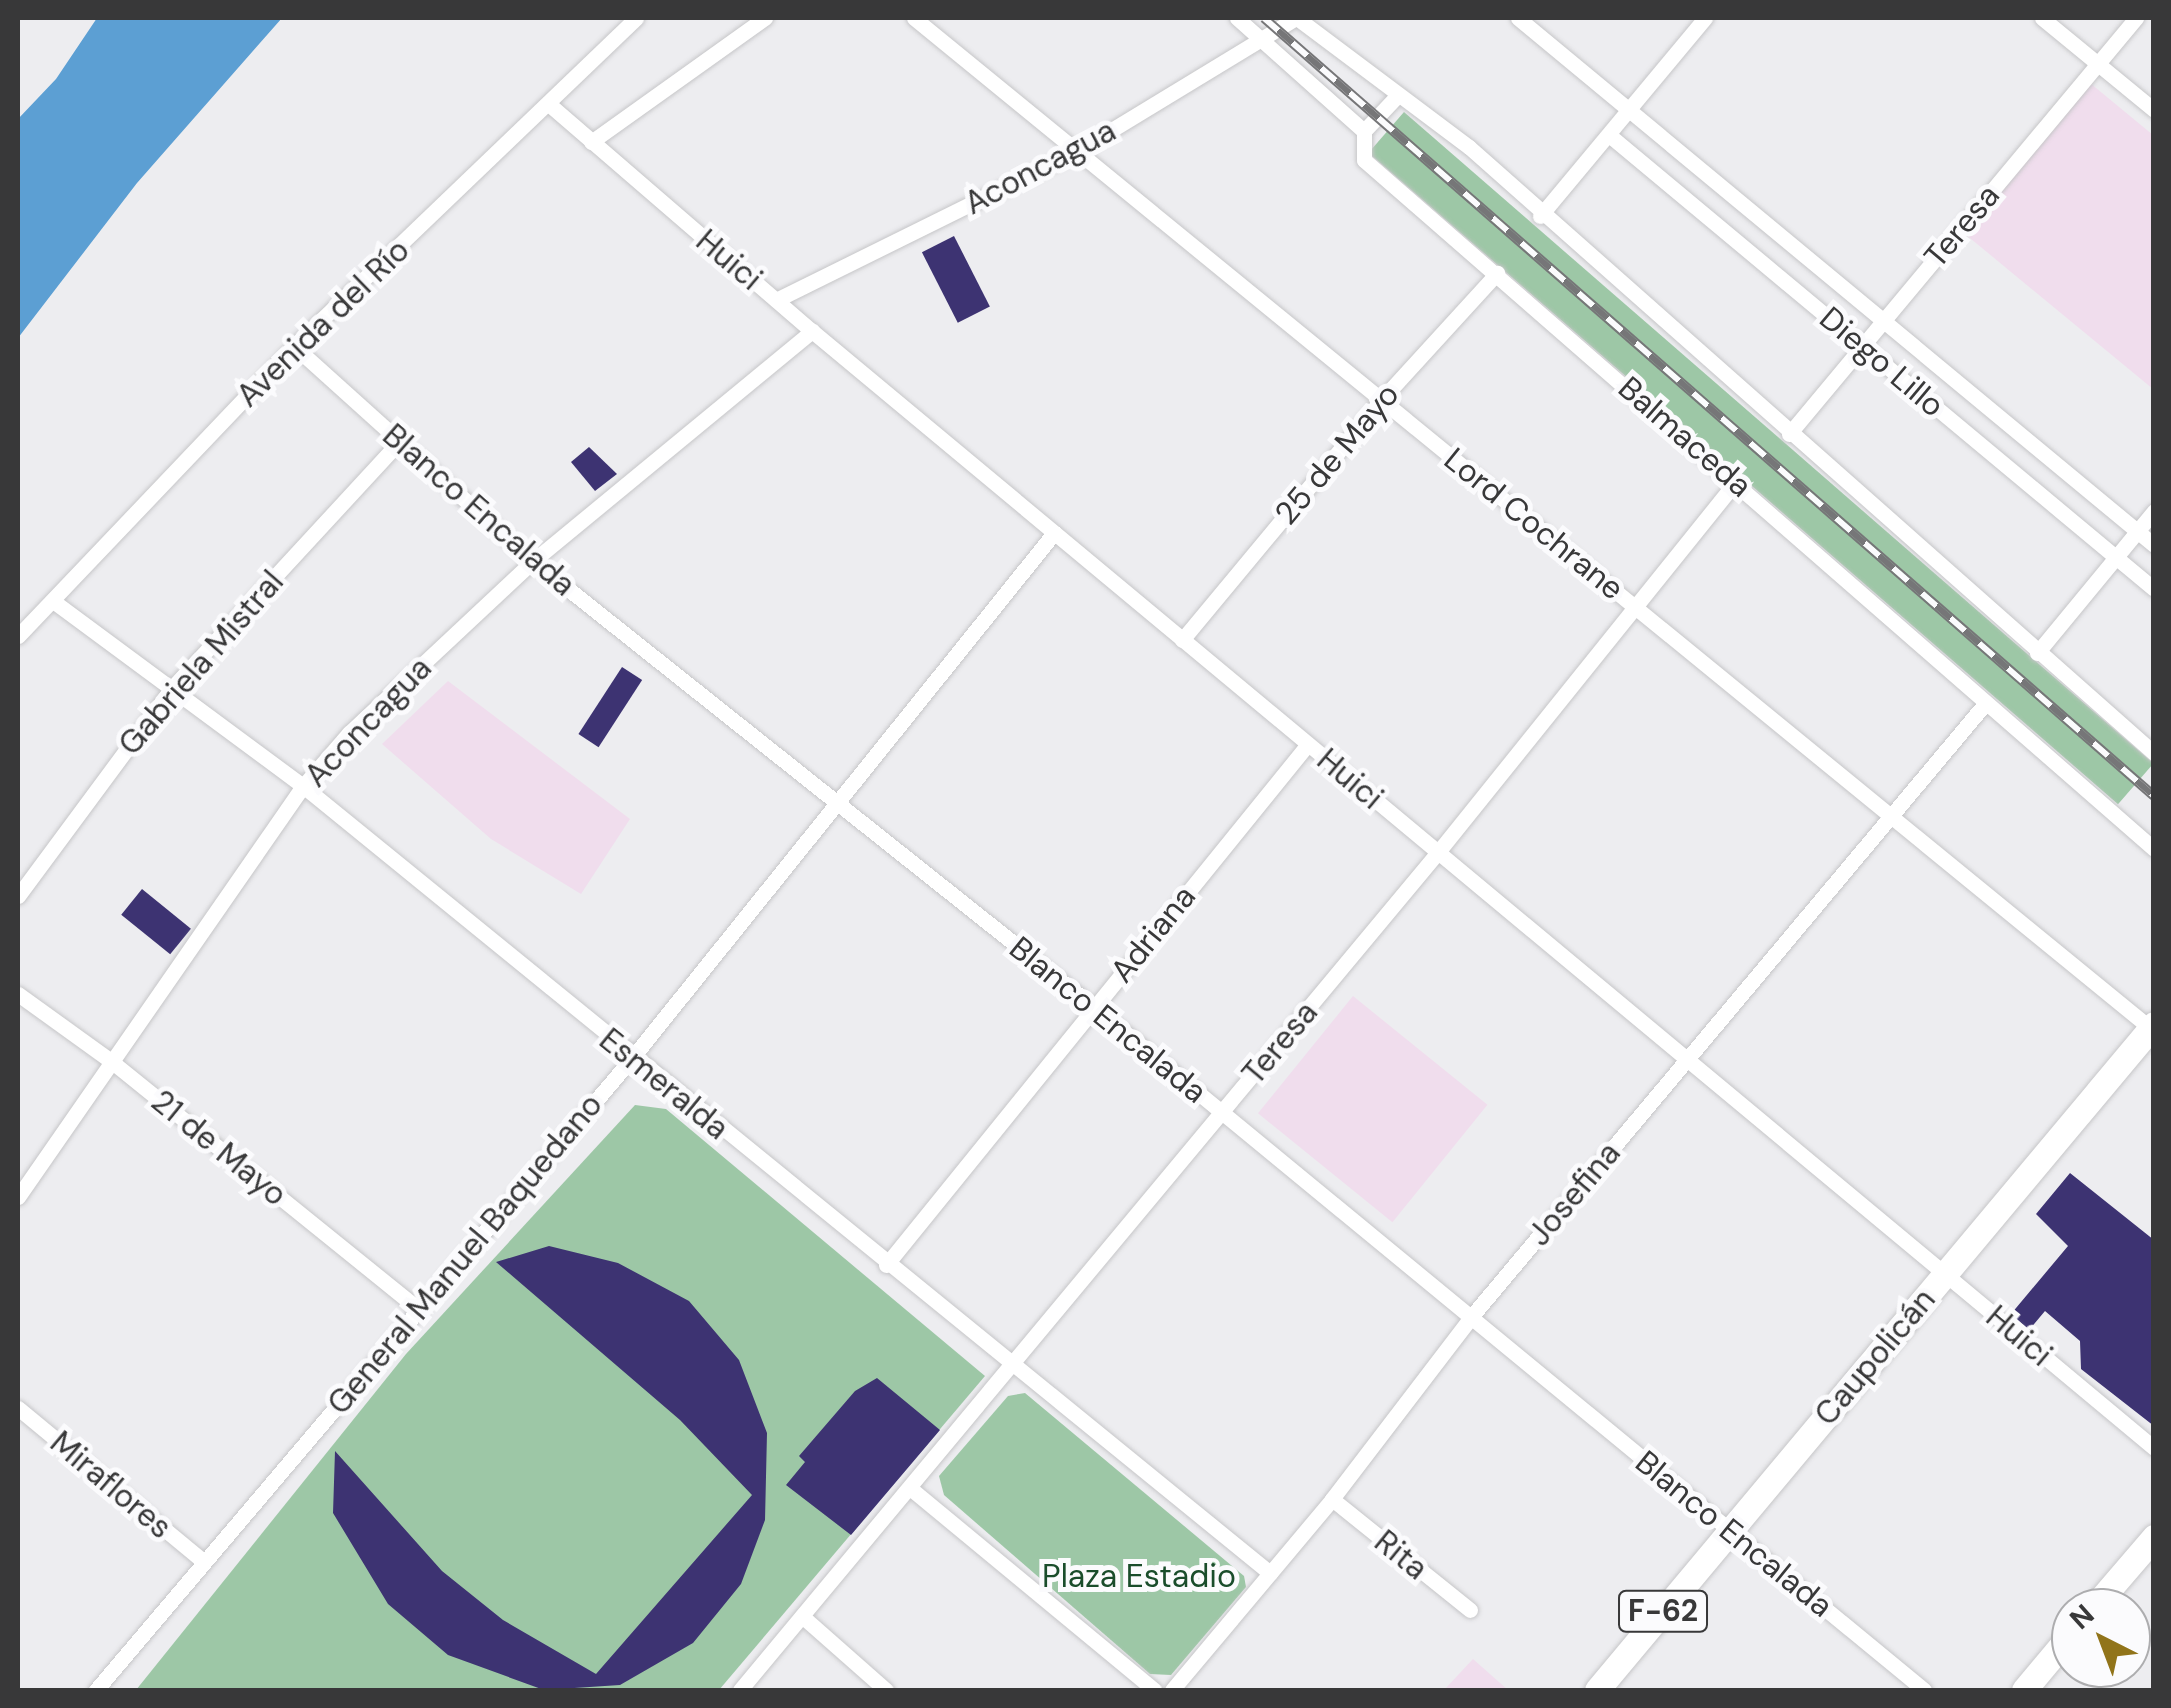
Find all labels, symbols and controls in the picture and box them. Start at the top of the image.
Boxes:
street label: Aconcagua [958,111,1122,223]
street label: Teresa [1916,177,2008,275]
street label: Huici [688,222,770,298]
street label: Avenida del Río [229,231,417,415]
street label: Diego Lillo [1812,299,1952,425]
street label: Balmaceda [1611,369,1759,505]
street label: 25 de Mayo [1267,376,1407,532]
street label: Blanco Encalada [375,416,583,604]
street label: Lord Cochrane [1437,440,1631,608]
street label: Gabriela Mistral [111,563,291,763]
street label: Aconcagua [297,649,439,795]
street label: Huici [1309,741,1391,817]
street label: Adriana [1102,878,1204,990]
street label: Blanco Encalada [1002,929,1214,1111]
street label: Teresa [1234,994,1326,1092]
street label: Esmeralda [592,1020,736,1148]
street label: 21 de Mayo [144,1082,294,1214]
street label: General Manuel Baquedano [320,1086,610,1422]
street label: Josefina [1520,1135,1628,1253]
street label: Caupolicán [1807,1281,1943,1433]
street label: Huici [1978,1298,2060,1374]
street label: Miraflores [43,1423,179,1547]
street label: Blanco Encalada [1628,1443,1840,1625]
street label: Rita [1367,1522,1435,1588]
park label: Plaza Estadio [1042,1557,1236,1595]
road number: F-62 [1618,1586,1708,1636]
north arrow [2051,1588,2151,1688]
text: N [2062,1596,2102,1637]

